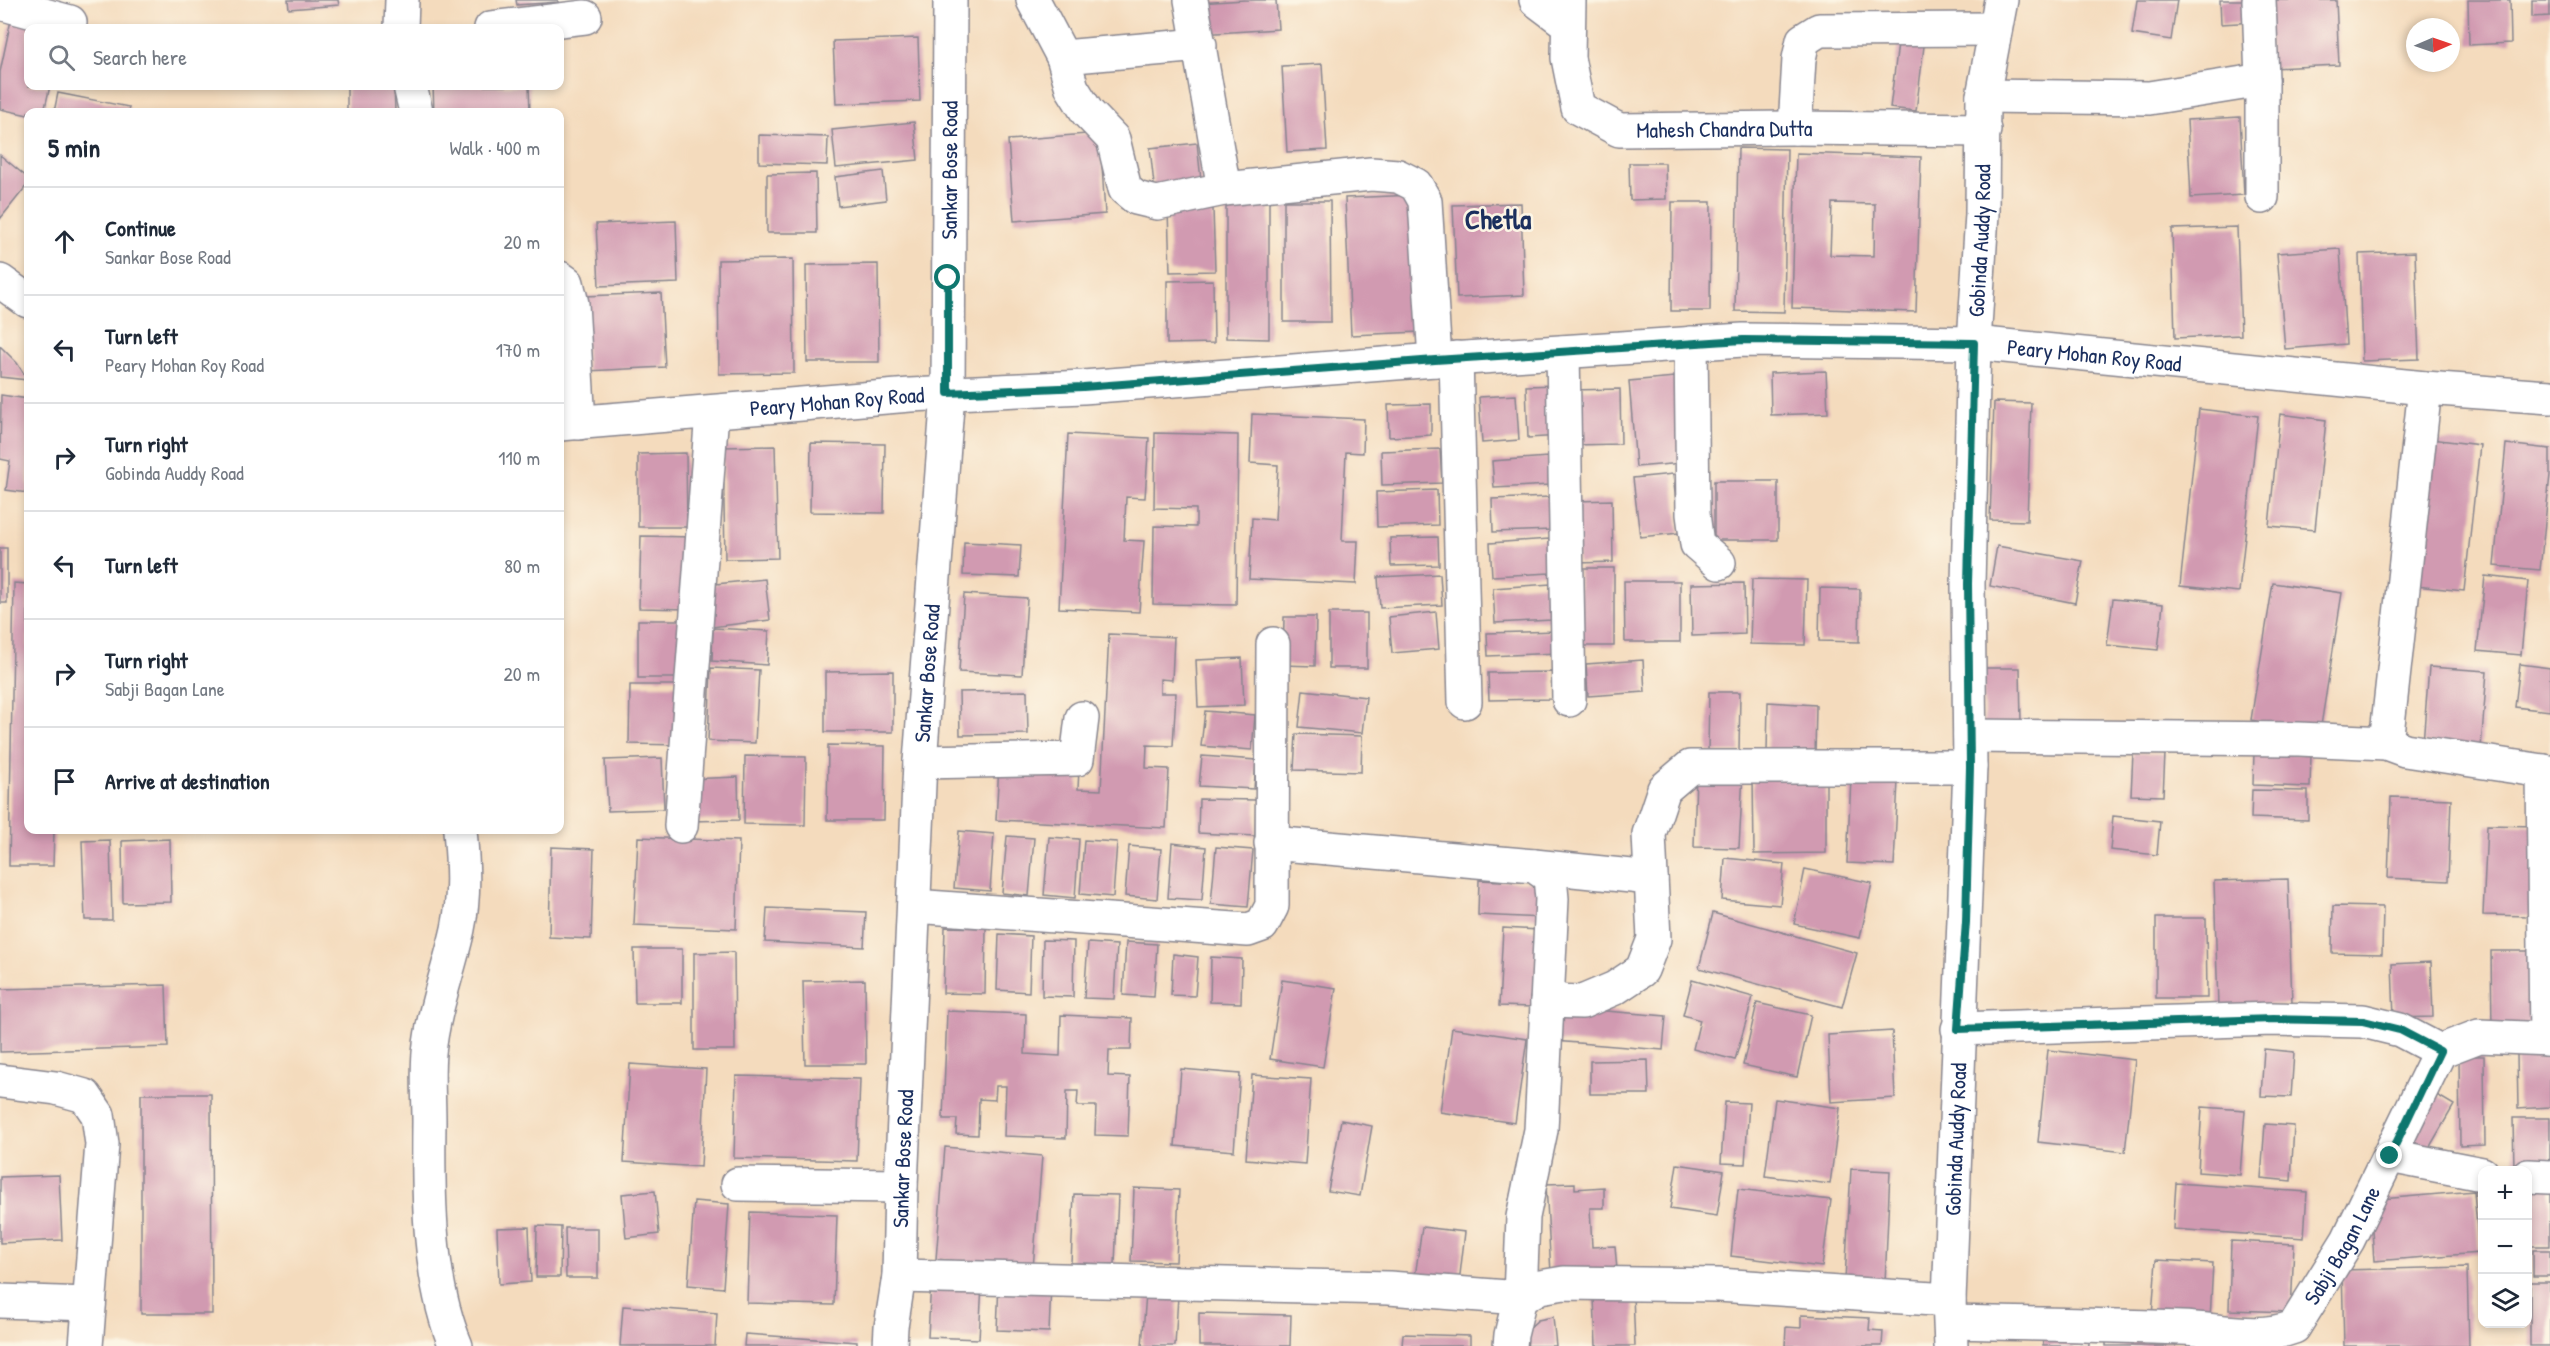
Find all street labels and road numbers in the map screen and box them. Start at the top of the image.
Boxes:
street label: Sankar Bose Road [934,100,964,239]
street label: Mahesh Chandra Dutta [1636,113,1813,145]
street label: Gobinda Auddy Road [1961,164,1997,318]
street label: Peary Mohan Roy Road [2006,331,2183,379]
street label: Peary Mohan Roy Road [749,379,925,423]
street label: Sankar Bose Road [907,603,947,744]
street label: Gobinda Auddy Road [1937,1062,1973,1216]
street label: Sankar Bose Road [885,1088,920,1228]
street label: Sabji Bagan Lane [2297,1181,2387,1310]

